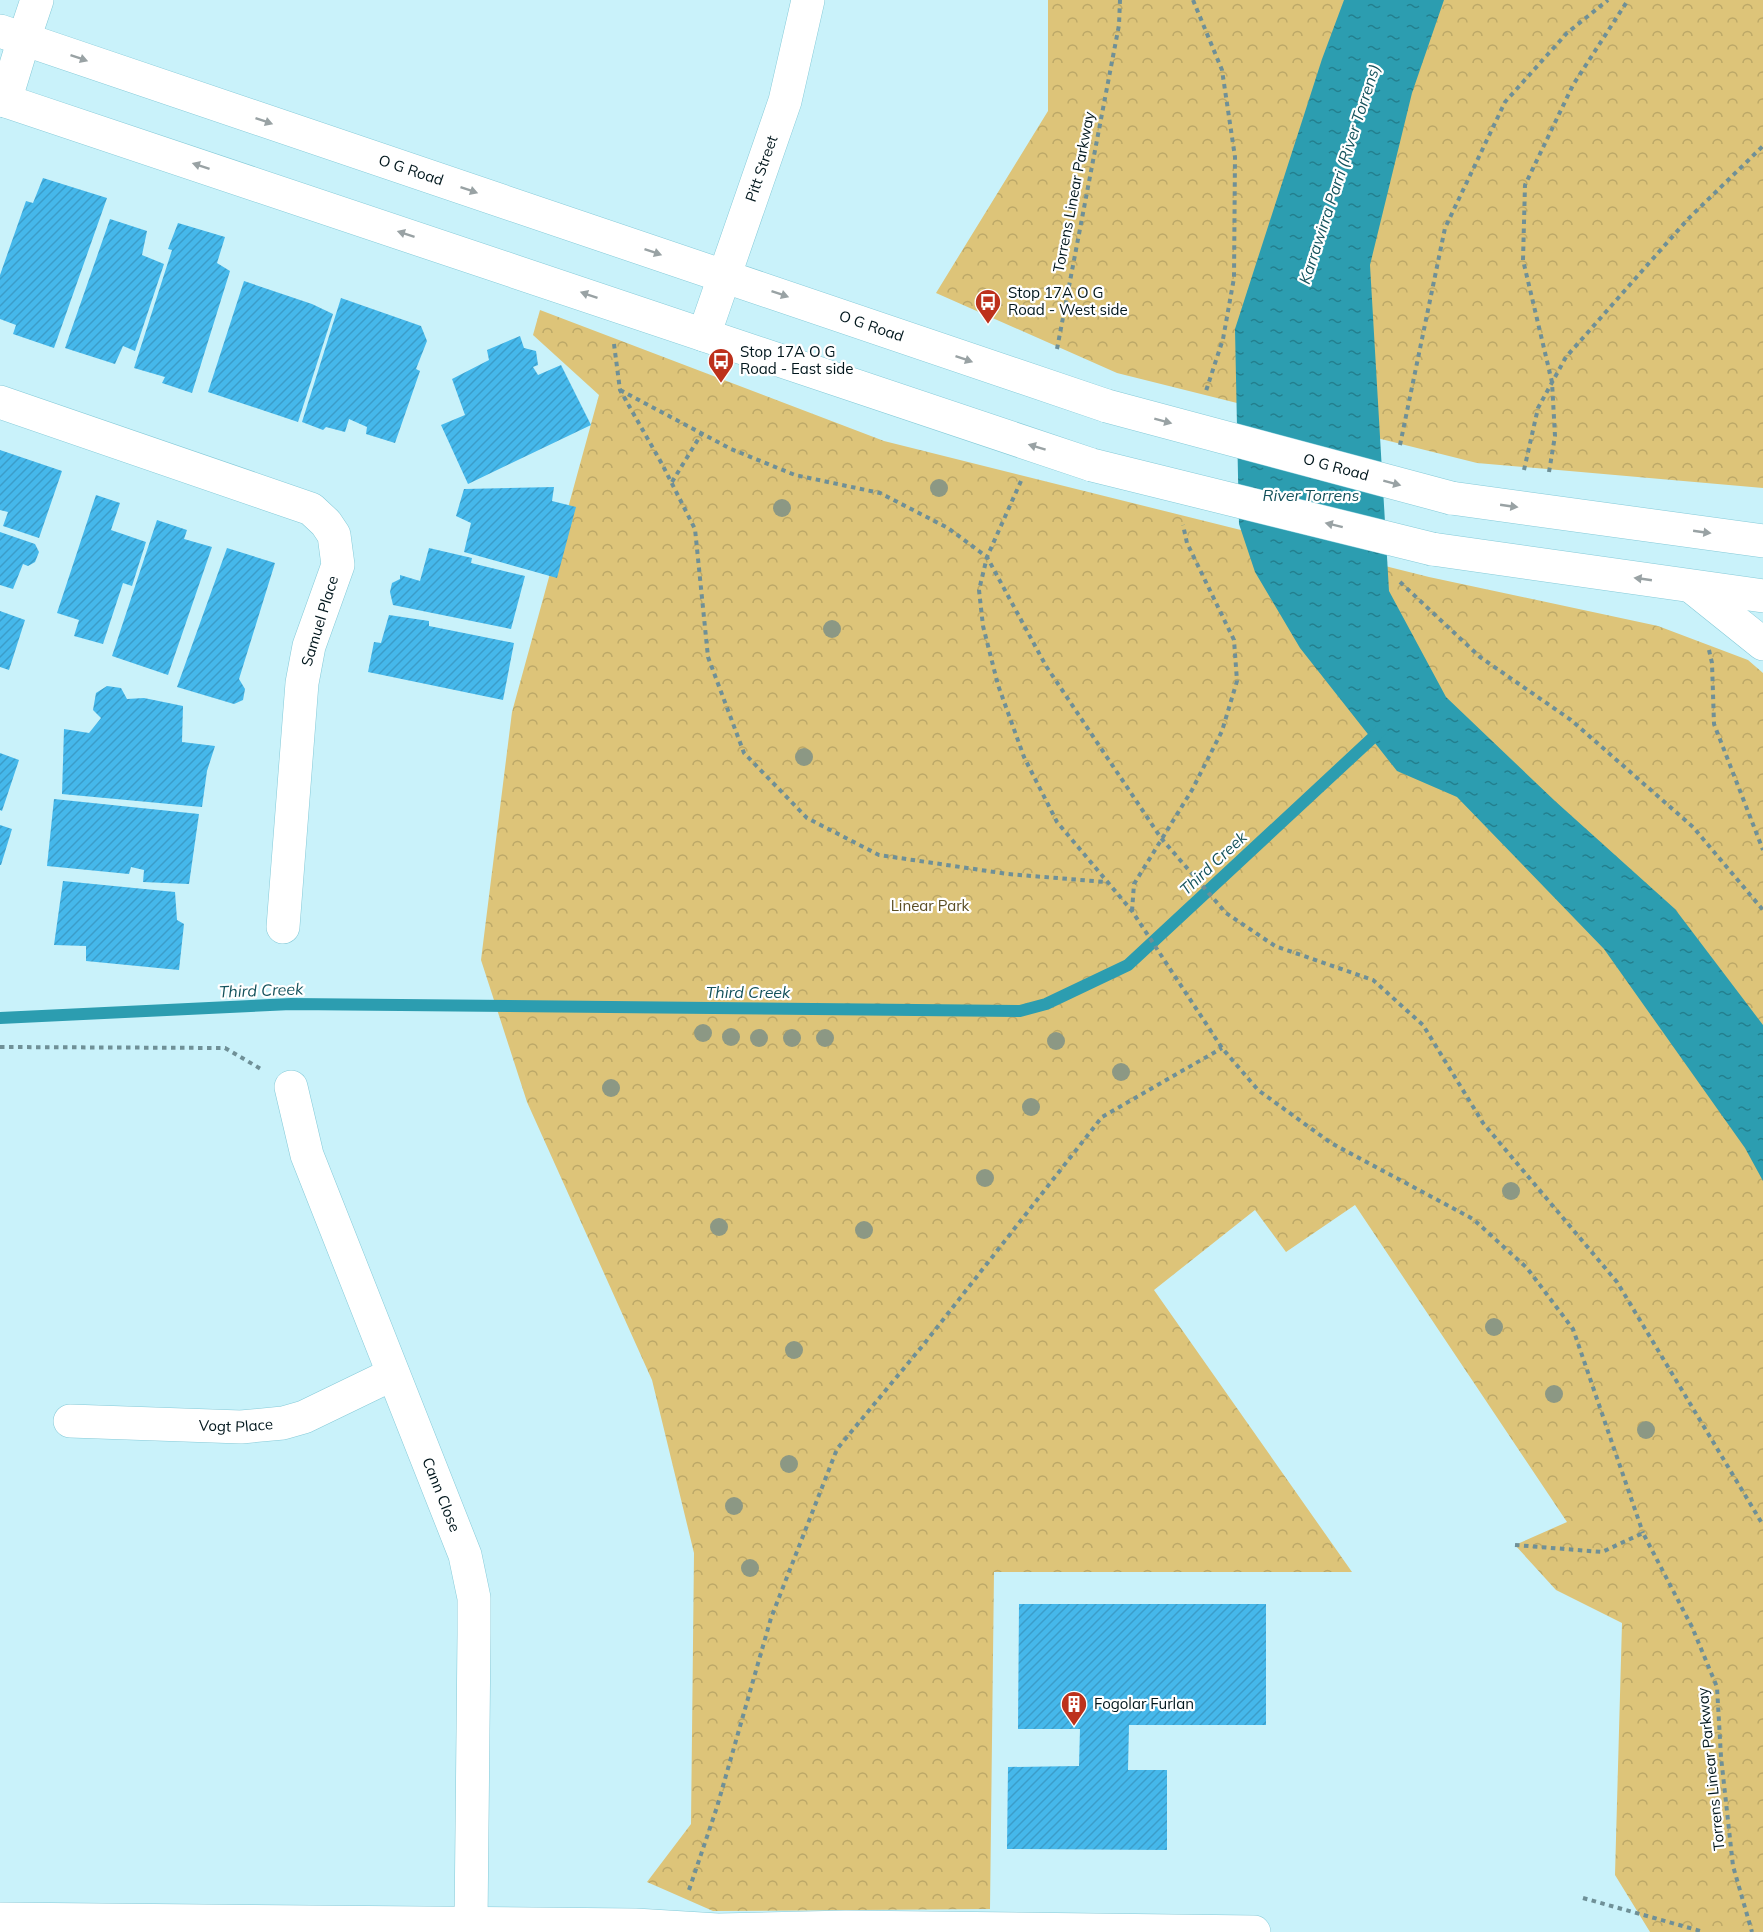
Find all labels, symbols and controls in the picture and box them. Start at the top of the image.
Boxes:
one-way arrow [70,54,88,64]
water label: Karrawirra Parri (River Torrens) [1294,61,1384,287]
street label: Torrens Linear Parkway [1049,110,1098,274]
one-way arrow [255,117,273,126]
street label: Pitt Street [741,133,781,204]
street label: O G Road [376,150,446,190]
one-way arrow [192,160,210,170]
one-way arrow [460,186,478,196]
one-way arrow [397,228,415,238]
one-way arrow [644,248,662,258]
place label: Stop 17A O G Road - West side [1008,283,1128,319]
bus stop icon: Stop 17A O G Road - West side [973,287,1003,325]
one-way arrow [580,290,598,300]
one-way arrow [771,290,789,300]
street label: O G Road [837,306,906,345]
place label: Stop 17A O G Road - East side [740,342,853,378]
bus stop icon: Stop 17A O G Road - East side [706,346,736,384]
one-way arrow [955,354,973,364]
one-way arrow [1154,417,1172,427]
one-way arrow [1028,442,1046,451]
street label: O G Road [1301,449,1371,485]
one-way arrow [1383,478,1401,488]
water label: River Torrens [1262,485,1360,505]
one-way arrow [1500,502,1519,511]
one-way arrow [1325,520,1343,529]
one-way arrow [1693,528,1712,537]
street label: Samuel Place [297,573,342,668]
one-way arrow [1633,574,1652,583]
water label: Third Creek [1175,826,1251,899]
park label: Linear Park [891,896,970,915]
water label: Third Creek [218,979,304,1001]
water label: Third Creek [706,982,791,1002]
street label: Vogt Place [198,1414,274,1436]
street label: Cann Close [418,1454,465,1534]
street label: Torrens Linear Parkway [1692,1687,1729,1851]
building icon: Fogolar Furlan [1059,1689,1089,1727]
place label: Fogolar Furlan [1094,1694,1194,1713]

